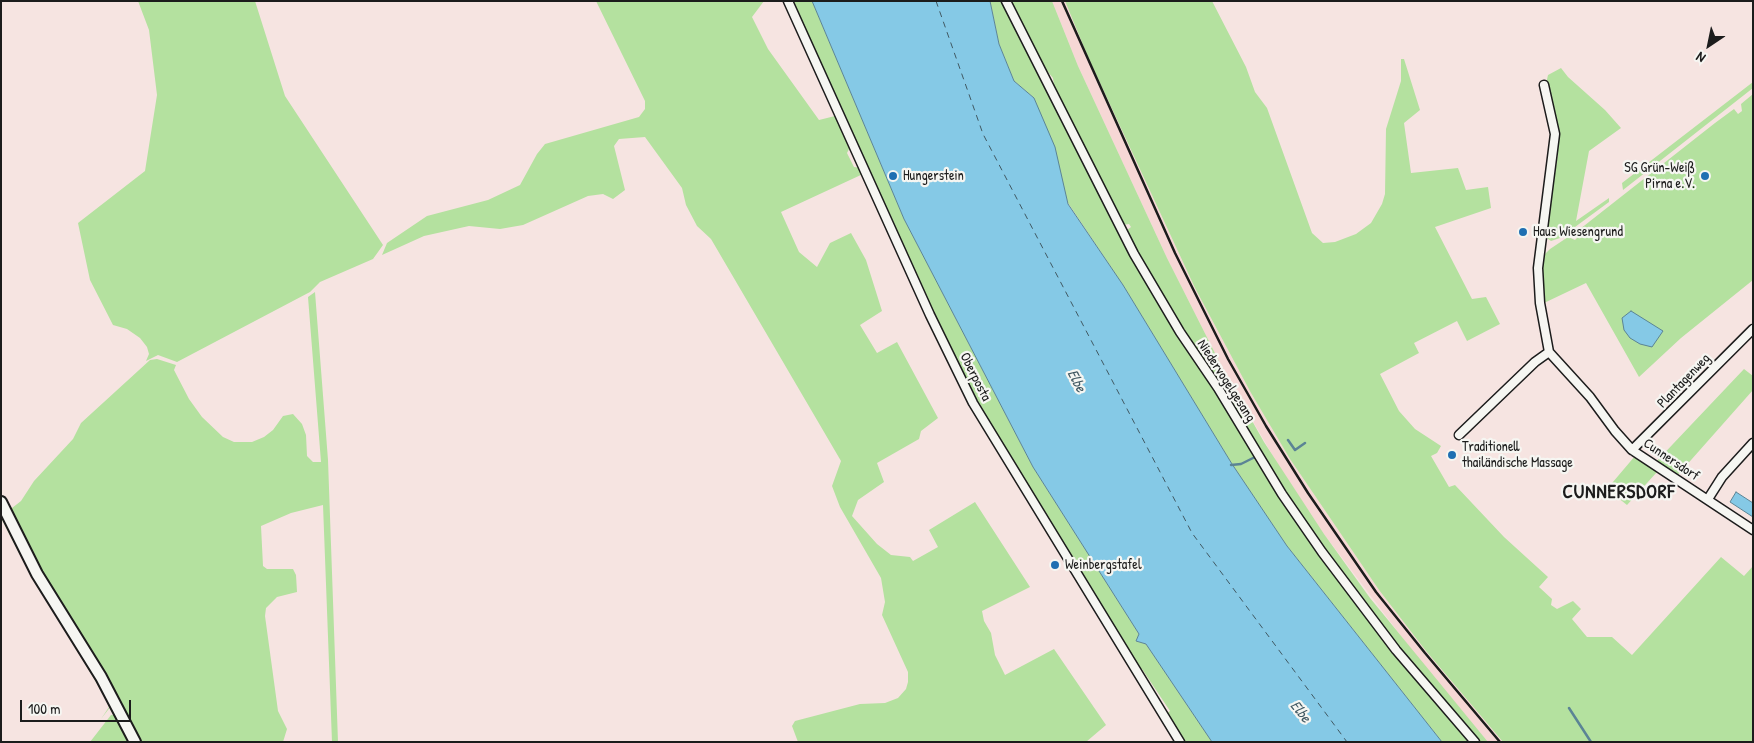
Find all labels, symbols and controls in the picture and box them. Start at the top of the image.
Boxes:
north arrow [1684,20,1734,70]
text: N [1692,48,1709,68]
place label: SG Grün-Weiß Pirna e.V. [1624,160,1695,192]
place label: Hungerstein [903,168,964,184]
marker: Hungerstein [887,170,899,182]
marker: SG Grün-Weiß Pirna e.V. [1699,170,1711,182]
place label: Haus Wiesengrund [1533,224,1623,240]
marker: Haus Wiesengrund [1517,226,1529,238]
street label: Niedervogelgesang [1193,337,1259,425]
street label: Oberposta [956,350,994,404]
street label: Plantagenweg [1654,350,1714,412]
water label: Elbe [1063,367,1089,395]
street label: Cunnersdorf [1640,435,1702,485]
place label: Traditionell thailändische Massage [1462,439,1573,472]
marker: Traditionell thailändische Massage [1446,449,1458,461]
district label: CUNNERSDORF [1561,482,1677,504]
place label: Weinbergstafel [1065,557,1142,573]
marker: Weinbergstafel [1049,559,1061,571]
scale bar [22,690,134,722]
water label: Elbe [1286,697,1314,727]
text: 100 m [28,698,61,719]

